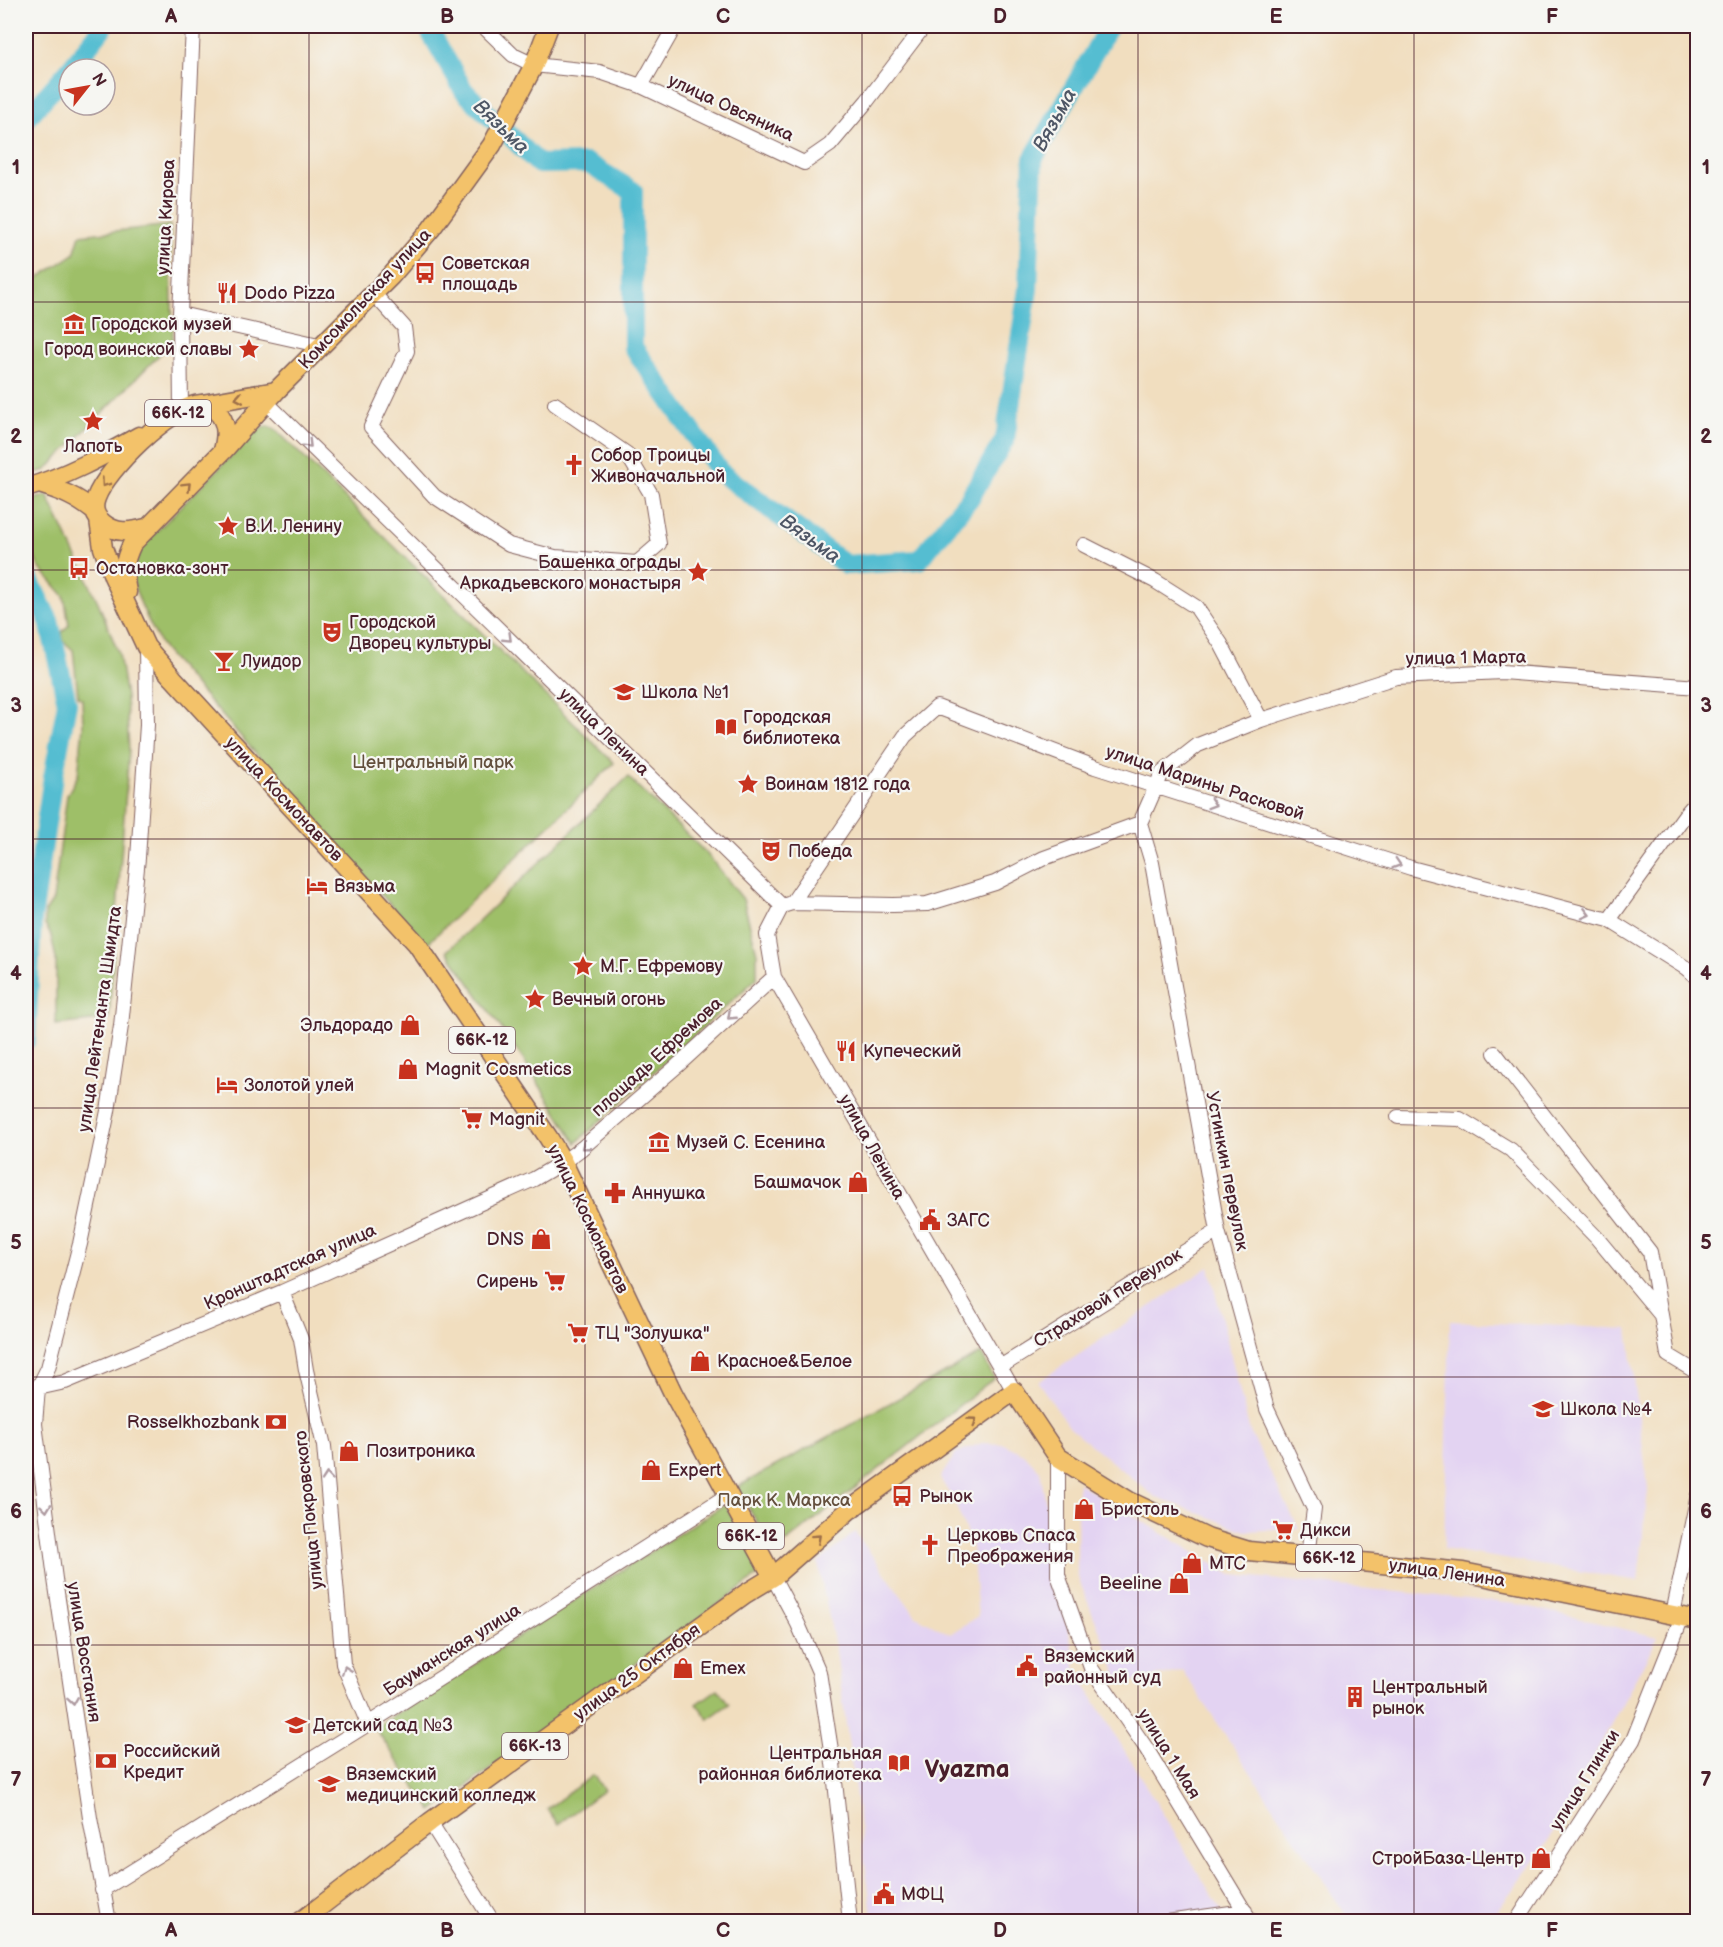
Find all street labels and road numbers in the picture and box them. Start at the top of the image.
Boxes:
street label: улица Овсяника [665,70,797,146]
street label: улица Кирова [152,158,180,275]
street label: Комсомольская улица [294,224,436,374]
road number: 66К-12 [145,400,211,426]
street label: улица 1 Марта [1406,646,1527,670]
street label: улица Ленина [555,684,654,781]
street label: улица Космонавтов [221,732,348,866]
street label: улица Марины Расковой [1103,741,1307,825]
street label: улица Лейтенанта Шмидта [74,904,126,1133]
street label: площадь Ефремова [587,993,727,1121]
road number: 66К-12 [449,1027,515,1053]
street label: Устинкин переулок [1201,1089,1253,1253]
street label: улица Ленина [834,1091,910,1204]
street label: улица Космонавтов [543,1141,633,1297]
street label: Кронштадтская улица [201,1219,380,1314]
street label: Страховой переулок [1030,1244,1186,1352]
street label: улица Покровского [290,1430,328,1590]
road number: 66К-12 [718,1523,784,1549]
road number: 66К-12 [1296,1545,1362,1571]
street label: улица Ленина [1388,1554,1507,1592]
street label: улица Восстания [63,1580,105,1724]
street label: Бауманская улица [380,1599,525,1701]
street label: улица 25 Октября [570,1619,704,1725]
street label: улица 1 Мая [1133,1705,1205,1803]
street label: улица Глинки [1546,1726,1624,1834]
road number: 66К-13 [502,1733,568,1759]

